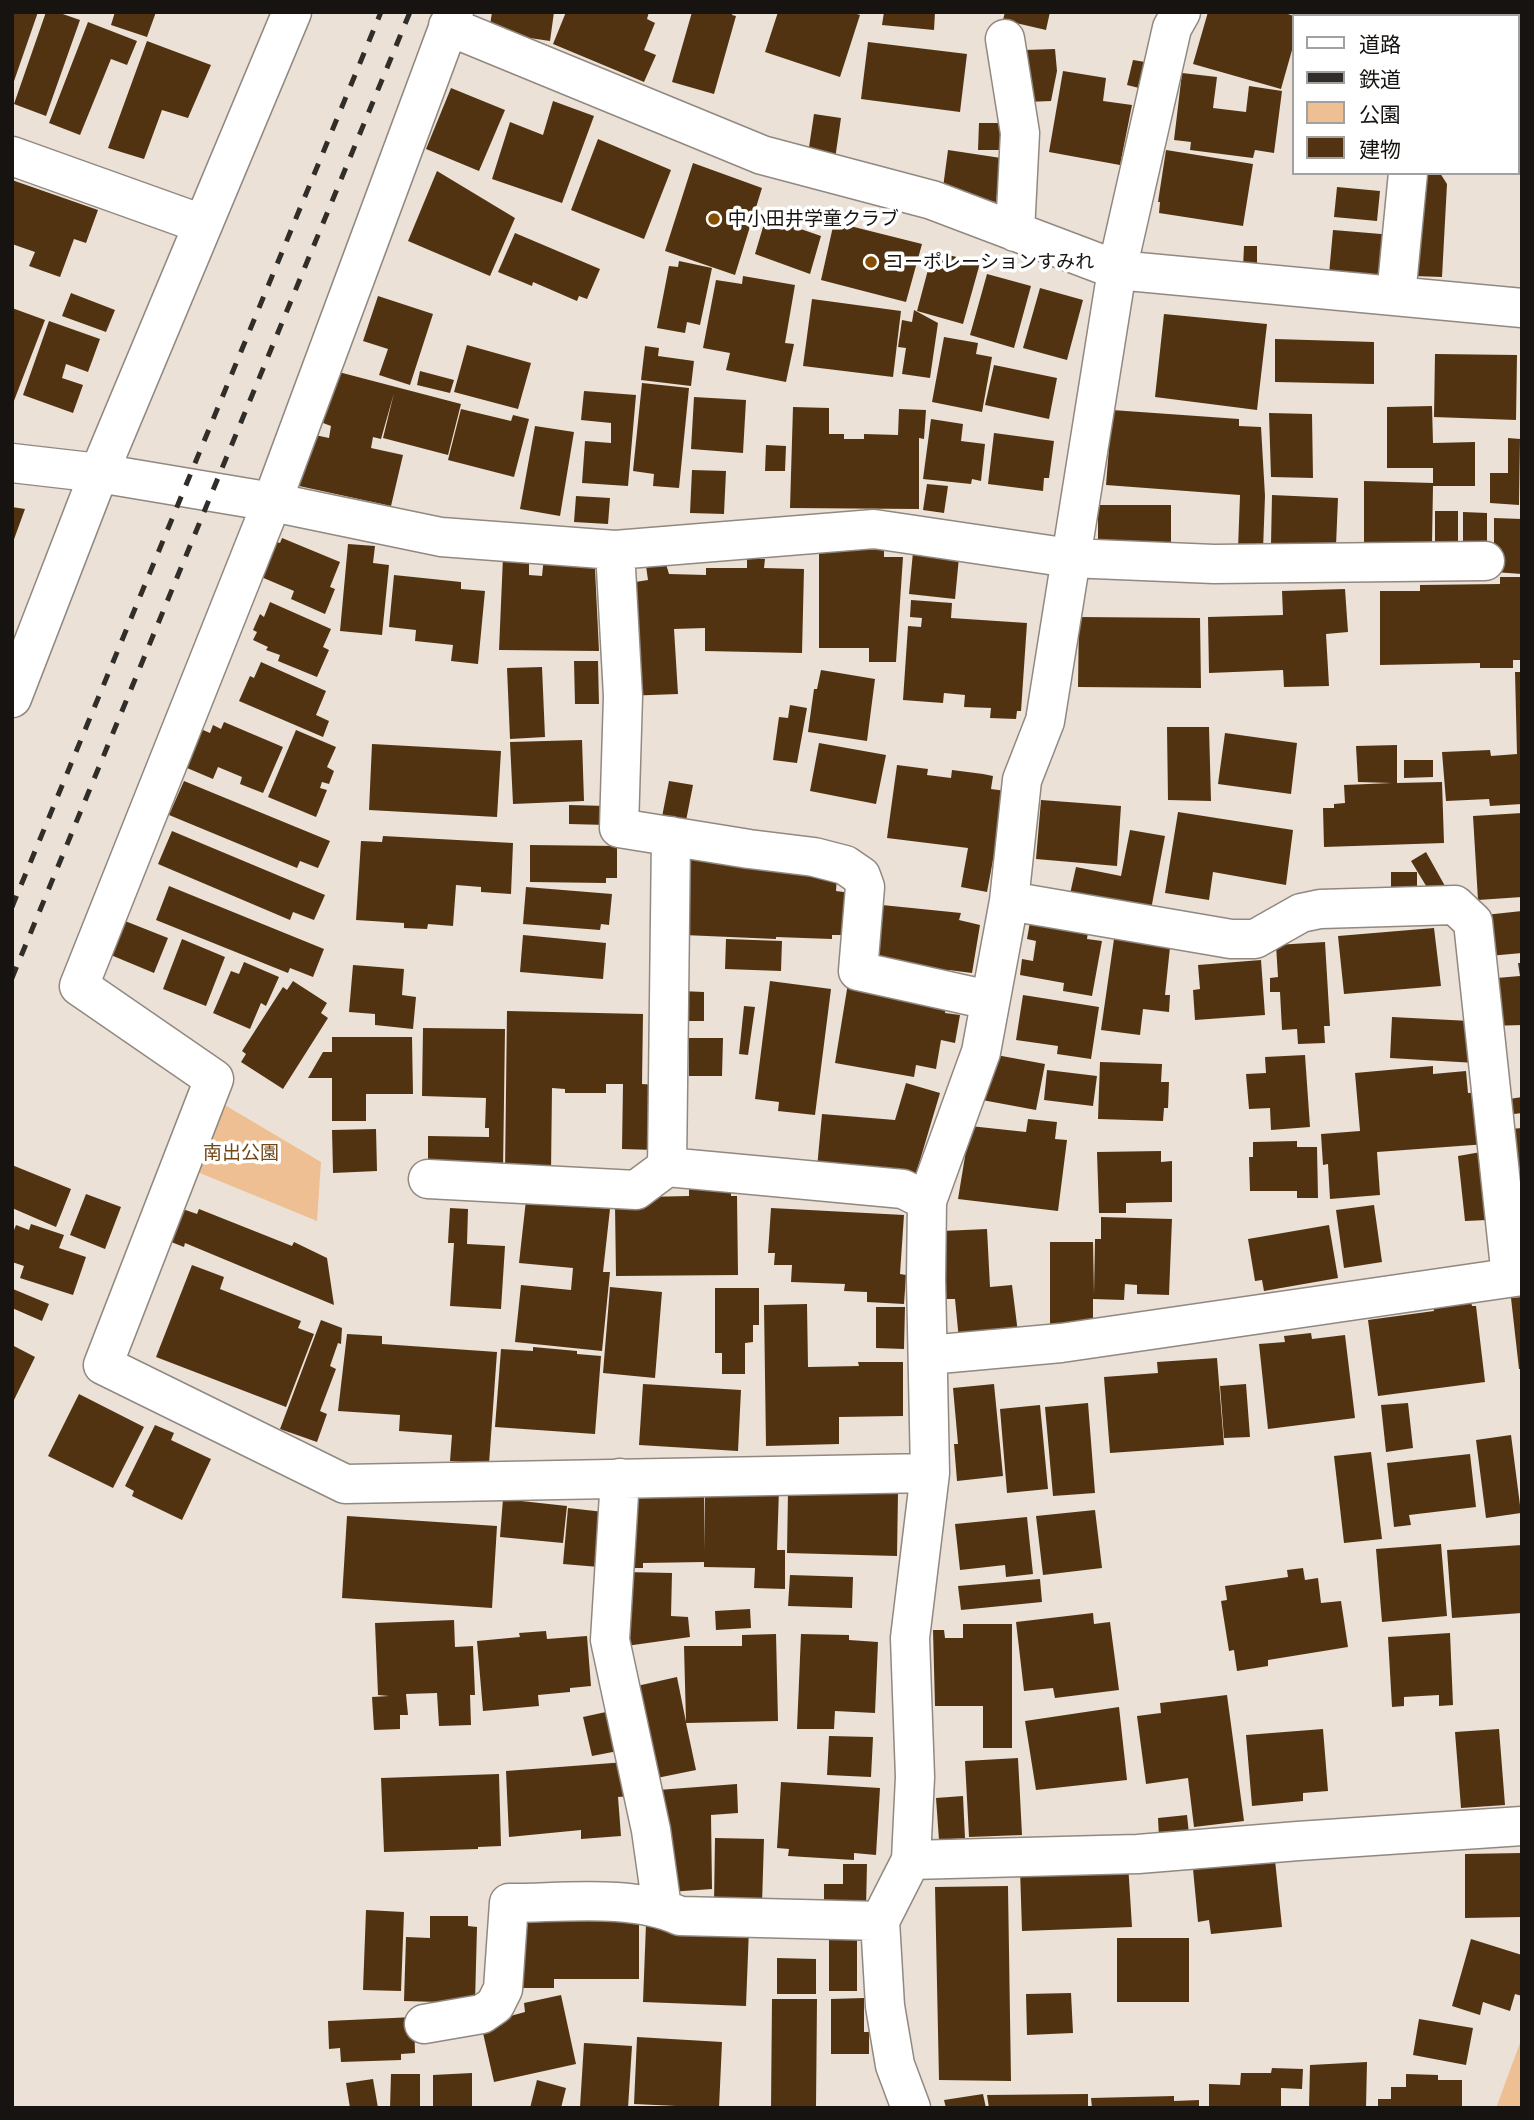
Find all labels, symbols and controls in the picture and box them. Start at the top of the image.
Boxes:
legend [1292,14,1520,175]
text: 道路 [1359,31,1401,56]
text: 鉄道 [1359,66,1401,91]
text: 公園 [1359,101,1401,126]
text: 建物 [1359,136,1401,161]
place label: 中小田井学童クラブ [728,208,899,230]
marker: 中小田井学童クラブ [706,211,722,227]
place label: コーポレーションすみれ [885,251,1094,273]
marker: コーポレーションすみれ [863,254,879,270]
park label: 南出公園 [203,1142,279,1164]

